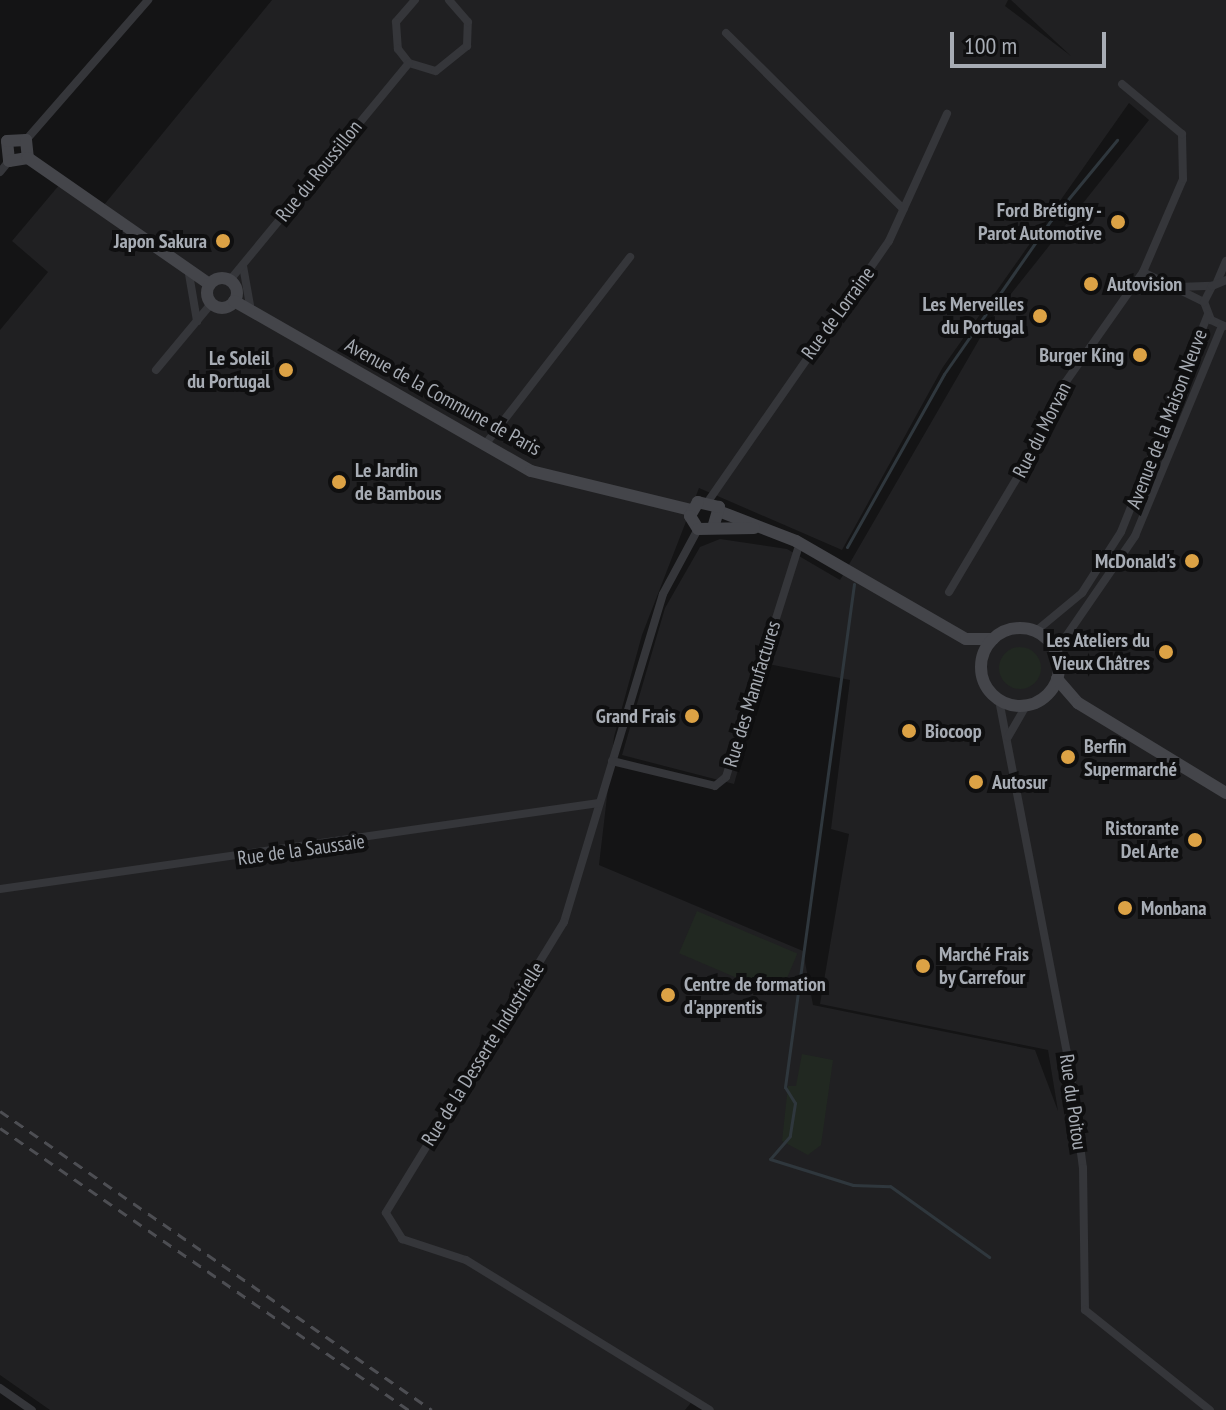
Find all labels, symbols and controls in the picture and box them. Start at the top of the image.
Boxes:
scale bar [954,16,1110,66]
text: 100 m [964,30,1017,61]
street label: Rue du Roussillon [271,116,367,226]
place label: Ford Brétigny - Parot Automotive [977,198,1102,245]
marker: Ford Brétigny - Parot Automotive [1109,213,1127,231]
place label: Japon Sakura [114,229,207,253]
marker: Japon Sakura [214,232,232,250]
street label: Rue de Lorraine [796,262,880,364]
place label: Autovision [1107,272,1182,296]
marker: Autovision [1082,275,1100,293]
place label: Les Merveilles du Portugal [922,292,1024,339]
marker: Les Merveilles du Portugal [1031,307,1049,325]
street label: Avenue de la Maison Neuve [1122,326,1212,512]
street label: Avenue de la Commune de Paris [341,333,545,461]
place label: Burger King [1039,343,1124,367]
place label: Le Soleil du Portugal [187,346,270,393]
marker: Burger King [1131,346,1149,364]
marker: Le Soleil du Portugal [277,361,295,379]
street label: Rue du Morvan [1008,378,1076,482]
place label: Le Jardin de Bambous [355,458,442,505]
marker: Le Jardin de Bambous [330,473,348,491]
place label: McDonald's [1095,549,1176,573]
marker: McDonald's [1183,552,1201,570]
street label: Rue des Manufactures [718,618,786,770]
place label: Les Ateliers du Vieux Châtres [1046,628,1150,675]
marker: Les Ateliers du Vieux Châtres [1157,643,1175,661]
place label: Grand Frais [596,704,676,728]
marker: Grand Frais [683,707,701,725]
place label: Biocoop [925,719,982,743]
marker: Biocoop [900,722,918,740]
place label: Berfin Supermarché [1084,734,1177,781]
marker: Berfin Supermarché [1059,748,1077,766]
place label: Autosur [992,770,1047,794]
marker: Autosur [967,773,985,791]
place label: Ristorante Del Arte [1105,816,1179,863]
street label: Rue de la Saussaie [236,829,366,871]
marker: Ristorante Del Arte [1186,831,1204,849]
place label: Monbana [1141,896,1207,920]
marker: Monbana [1116,899,1134,917]
place label: Marché Frais by Carrefour [939,942,1029,989]
marker: Marché Frais by Carrefour [914,957,932,975]
street label: Rue de la Desserte Industrielle [417,958,549,1150]
place label: Centre de formation d'apprentis [684,972,826,1019]
marker: Centre de formation d'apprentis [659,986,677,1004]
street label: Rue du Poitou [1054,1053,1092,1151]

